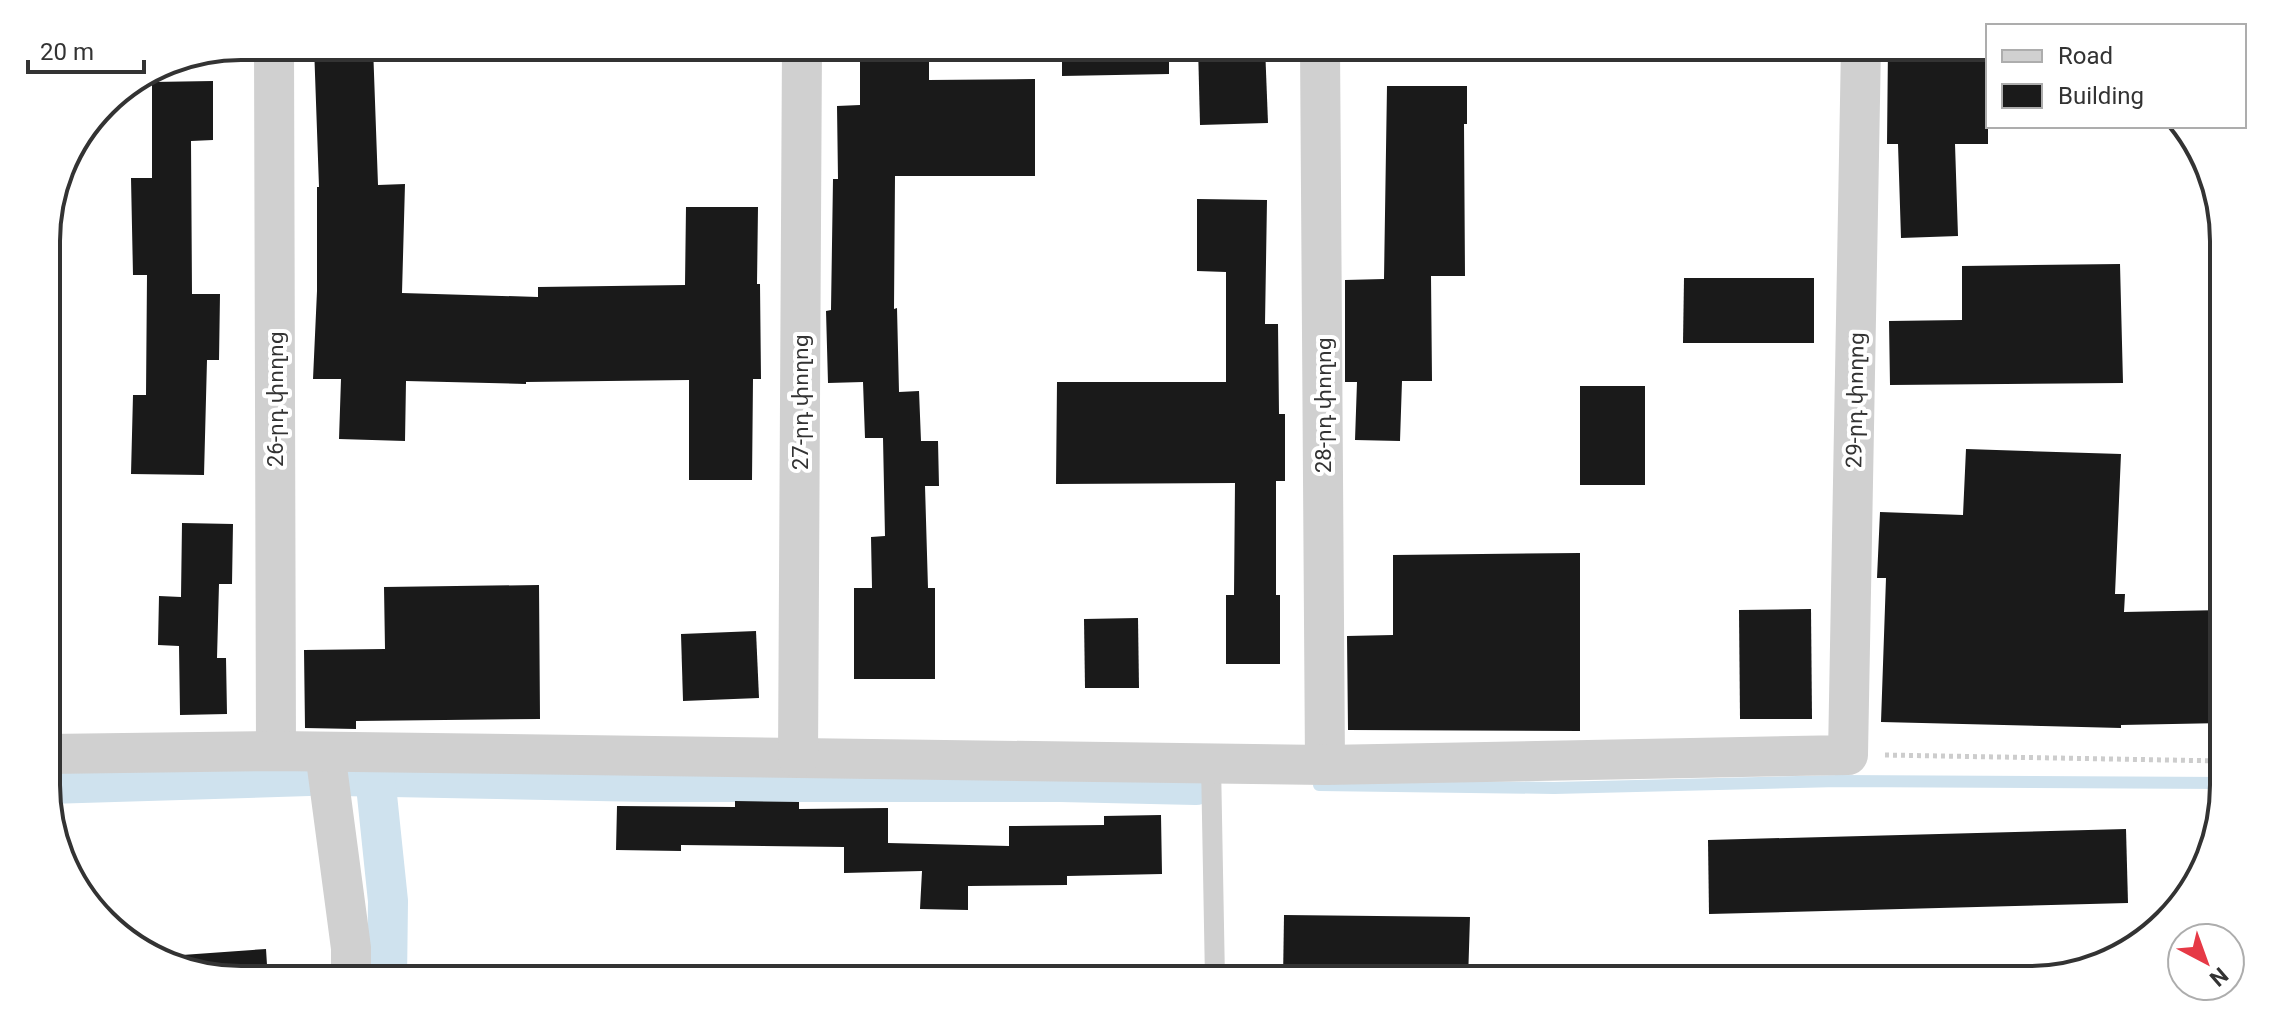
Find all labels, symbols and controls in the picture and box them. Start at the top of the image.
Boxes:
scale bar [28,24,144,74]
legend [1986,24,2246,128]
text: 20 m [40,38,94,66]
text: Road [2058,42,2113,70]
text: Building [2058,82,2144,110]
street label: 26-րդ փողոց [263,331,288,467]
street label: 29-րդ փողոց [1841,332,1869,468]
street label: 27-րդ փողոց [788,334,813,470]
street label: 28-րդ փողոց [1311,337,1336,473]
north arrow [2166,922,2246,1002]
text: N [2205,962,2233,991]

